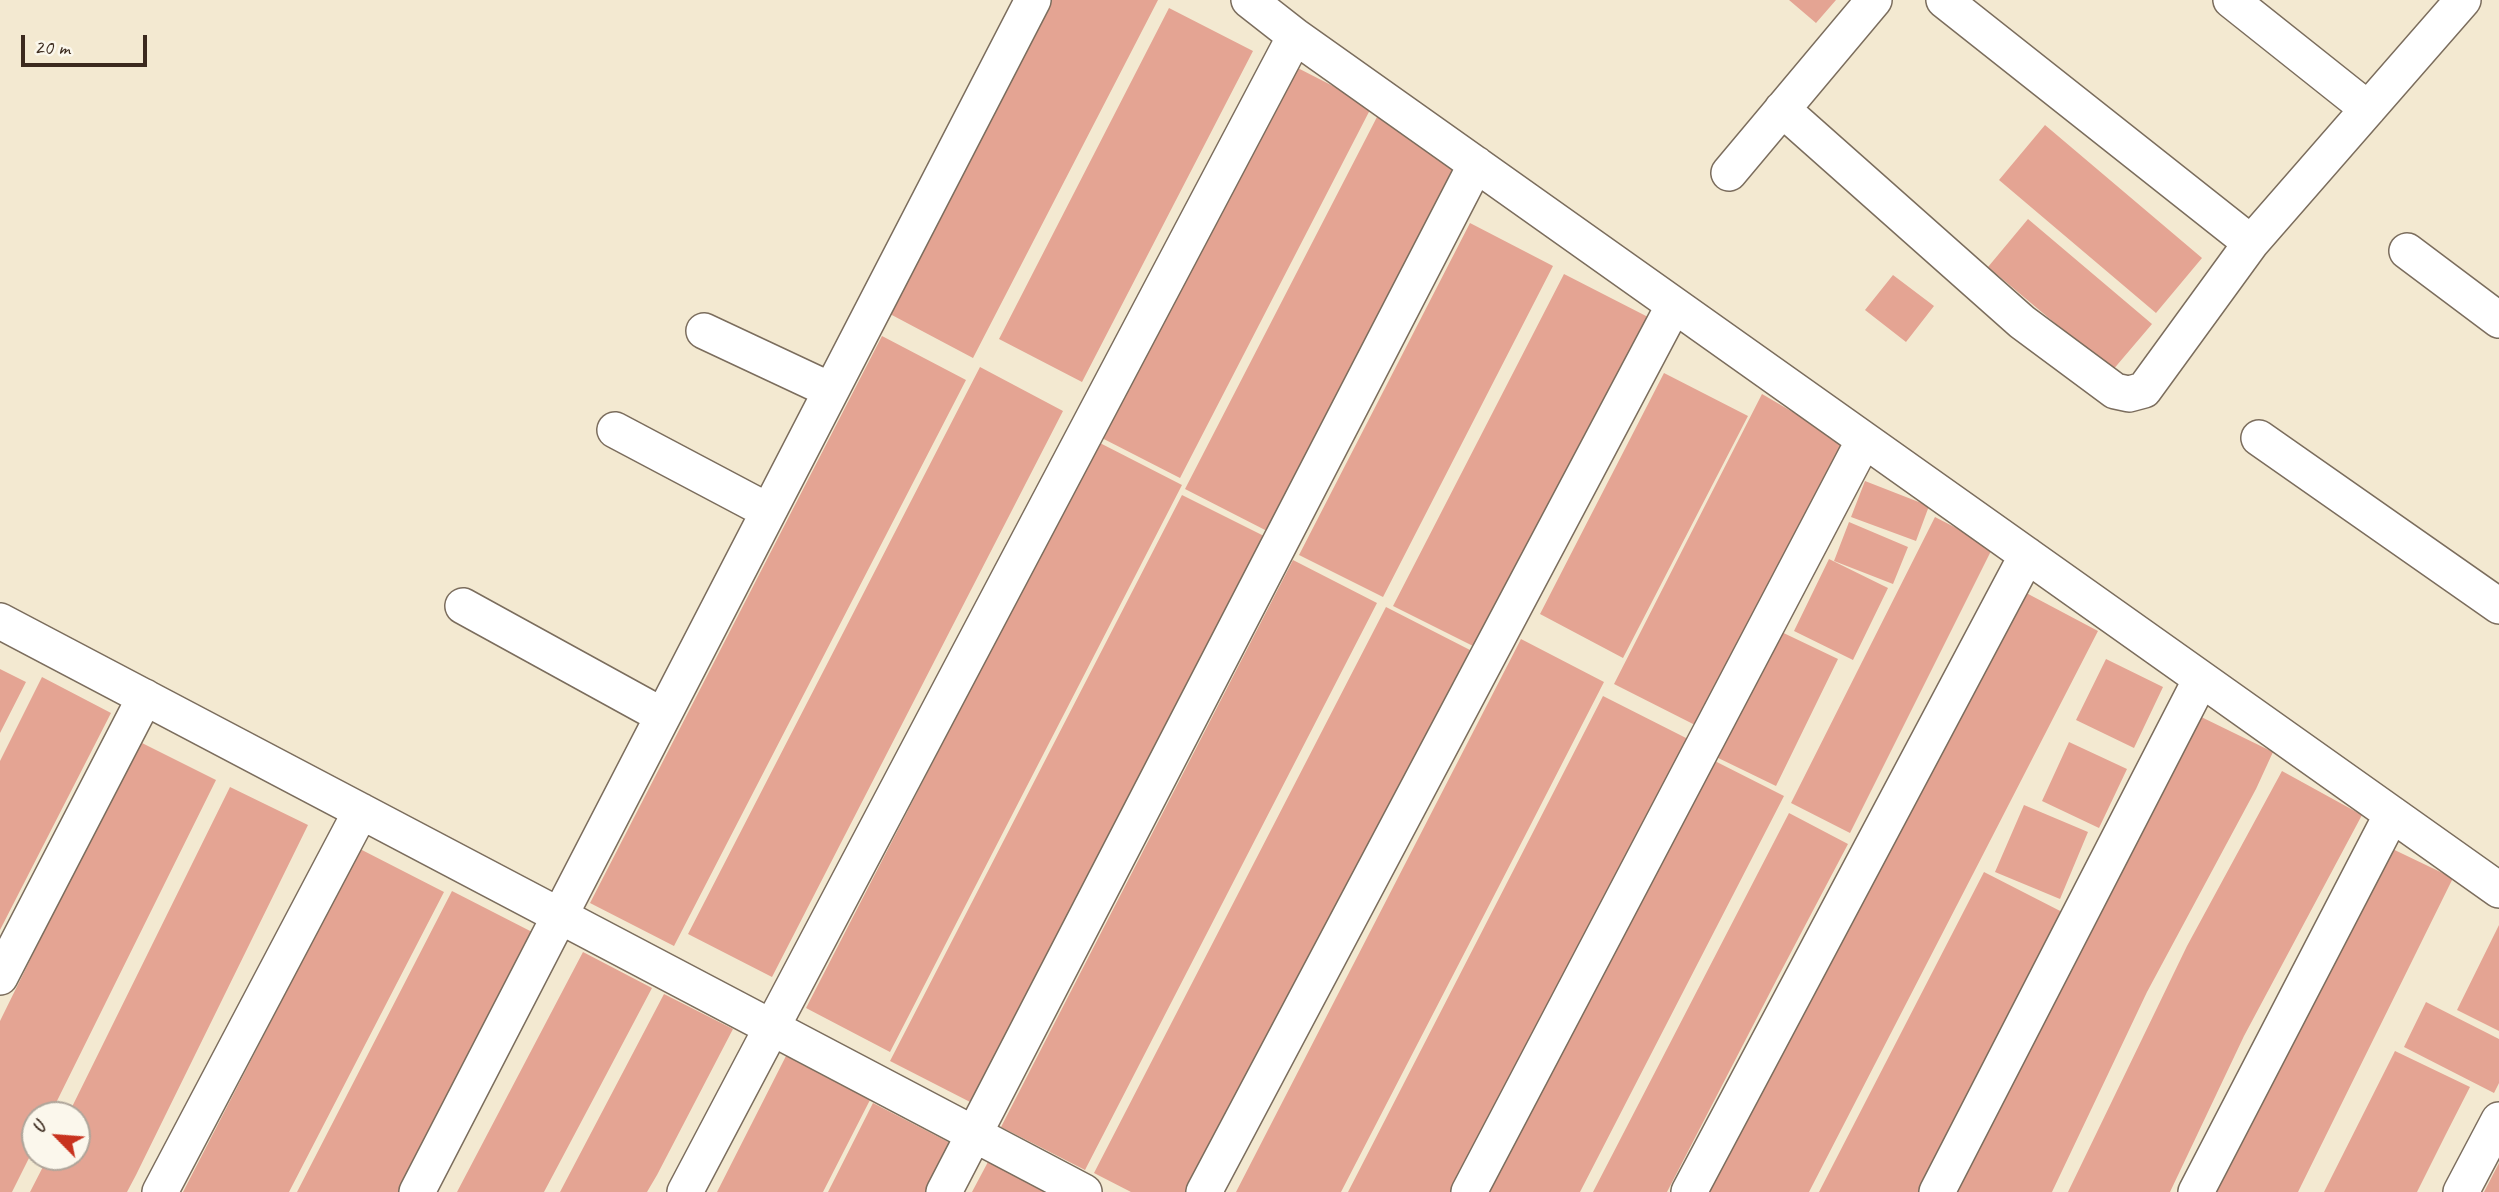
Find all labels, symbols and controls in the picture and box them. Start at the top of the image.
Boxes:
scale bar [24,21,150,65]
text: 20 m [34,34,70,60]
north arrow [21,1101,91,1171]
text: U [26,1119,52,1137]

